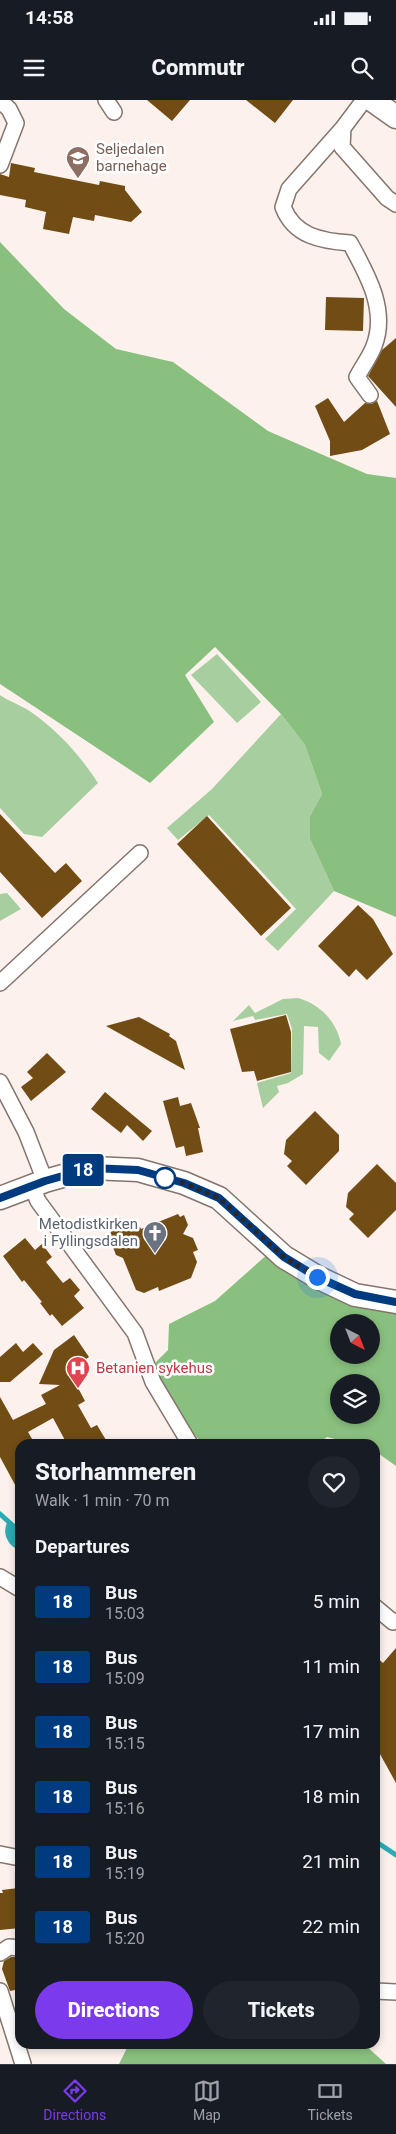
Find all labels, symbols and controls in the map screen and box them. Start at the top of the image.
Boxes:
text: 14:58 [25,6,74,29]
icon: menu [20,54,48,82]
icon: search [348,54,376,82]
text: Commutr [152,55,244,80]
place label: Seljedalen barnehage [96,140,167,175]
school or university icon: Seljedalen barnehage [65,145,91,179]
line badge: 18 [61,1154,106,1186]
text: 18 [73,1159,93,1180]
unlabelled marker [154,1167,176,1189]
place label: Metodistkirken i Fyllingsdalen [39,1215,138,1250]
church icon: Metodistkirken i Fyllingsdalen [142,1220,168,1254]
your location [305,1265,330,1290]
north arrow [330,1314,380,1364]
map controls [330,1314,380,1424]
hospital icon: Betanien sykehus [65,1355,91,1389]
place label: Betanien sykehus [96,1359,213,1377]
button: layers [330,1374,380,1424]
button: heart [308,1456,360,1508]
text: Storhammeren [35,1458,196,1486]
text: Walk · 1 min · 70 m [35,1491,170,1510]
text: Departures [35,1535,130,1558]
text: Bus [105,1581,138,1604]
text: 5 min [313,1590,360,1613]
text: 18 [52,1591,73,1612]
text: 15:03 [105,1604,145,1623]
text: Bus [105,1646,138,1669]
text: 11 min [302,1655,360,1678]
text: 18 [52,1656,73,1677]
text: 15:09 [105,1669,145,1688]
text: Bus [105,1711,138,1734]
text: 17 min [302,1720,360,1743]
text: 18 [52,1721,73,1742]
text: 15:15 [105,1734,145,1753]
text: Bus [105,1776,138,1799]
text: 18 min [302,1785,360,1808]
text: 18 [52,1786,73,1807]
text: 15:16 [105,1799,145,1818]
text: Bus [105,1841,138,1864]
text: 21 min [302,1850,360,1873]
text: 18 [52,1851,73,1872]
text: 15:19 [105,1864,145,1883]
text: Bus [105,1906,138,1929]
text: 22 min [302,1915,360,1938]
text: 18 [52,1916,73,1937]
text: 15:20 [105,1929,145,1948]
button: Directions [35,1981,193,2039]
button: Tickets [203,1981,360,2039]
tab: Directions [43,2077,106,2123]
tab: Map [193,2077,221,2123]
tab: Tickets [307,2077,353,2123]

